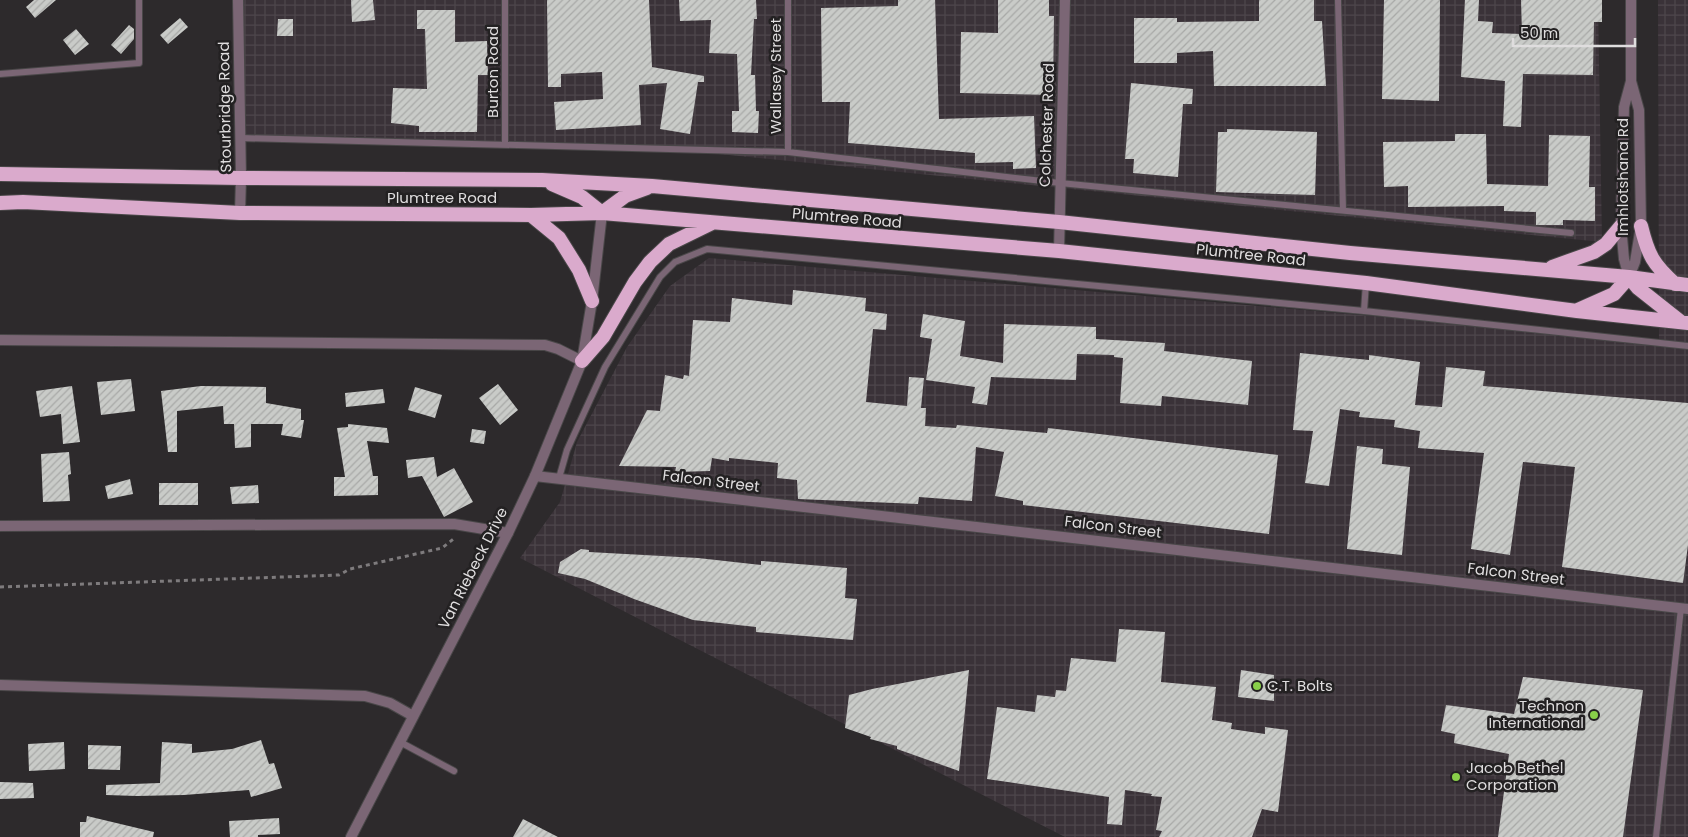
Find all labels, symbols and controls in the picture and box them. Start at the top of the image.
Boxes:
scale bar [1513,15,1636,47]
street label: Wallasey Street [765,18,786,134]
text: 50 m [1520,22,1558,43]
street label: Burton Road [482,26,503,118]
street label: Stourbridge Road [213,41,236,173]
street label: Colchester Road [1034,63,1059,187]
street label: Imhlotshana Rd [1612,118,1633,236]
street label: Plumtree Road [387,187,497,208]
street label: Plumtree Road [791,202,903,233]
street label: Plumtree Road [1195,238,1307,271]
street label: Falcon Street [661,464,761,497]
street label: Van Riebeck Drive [433,503,512,632]
street label: Falcon Street [1063,510,1163,543]
street label: Falcon Street [1466,557,1566,590]
place label: C.T. Bolts [1267,675,1333,696]
marker: C.T. Bolts [1251,680,1263,692]
place label: Technon International [1488,695,1584,733]
marker: Technon International [1588,709,1600,721]
place label: Jacob Bethel Corporation [1466,757,1564,795]
marker: Jacob Bethel Corporation [1450,771,1462,783]

